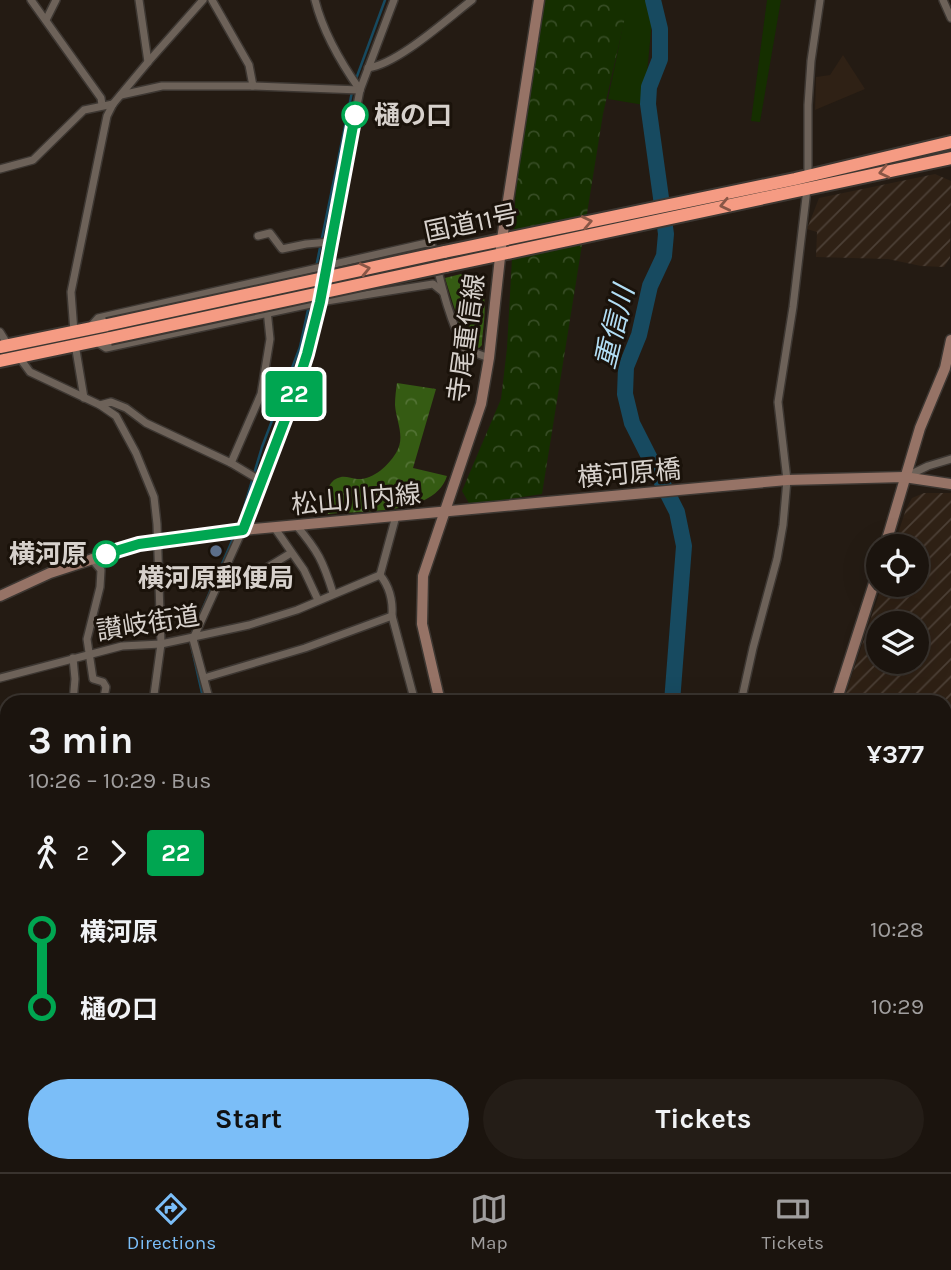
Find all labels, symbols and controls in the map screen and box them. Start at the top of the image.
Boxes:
place label: 樋の口 [374,100,452,131]
marker: 樋の口 [342,102,368,128]
one-way arrow [878,164,890,179]
one-way arrow [719,197,731,212]
street label: 国道11号 [421,198,521,249]
one-way arrow [581,215,593,230]
one-way arrow [359,263,371,277]
street label: 寺尾重信線 [442,272,491,405]
water label: 重信川 [588,279,641,372]
line badge: 22 [262,371,326,417]
text: 22 [279,380,309,408]
street label: 横河原橋 [576,454,682,493]
street label: 松山川内線 [290,478,422,521]
map controls [866,534,929,674]
button: locate [866,534,929,597]
place label: 横河原 [9,539,87,570]
marker: 横河原 [93,541,119,567]
marker: 横河原郵便局 [208,543,224,559]
place label: 横河原郵便局 [138,563,294,594]
street label: 讃岐街道 [94,600,202,647]
button: layers [866,611,929,674]
text: 3 min [28,718,133,763]
text: ¥377 [867,739,924,770]
text: 10:26 – 10:29 · Bus [28,767,211,794]
icon: walk [28,834,66,872]
icon: forward [99,834,137,872]
text: 2 [76,839,89,866]
text: 22 [161,839,190,867]
text: 10:28 [870,916,924,943]
text: 横河原 [80,917,158,948]
text: 10:29 [871,993,924,1020]
text: 樋の口 [80,994,158,1025]
button: Start [28,1079,469,1159]
button: Tickets [483,1079,924,1159]
tab: Directions [127,1190,216,1254]
tab: Map [470,1190,508,1254]
tab: Tickets [762,1190,824,1254]

